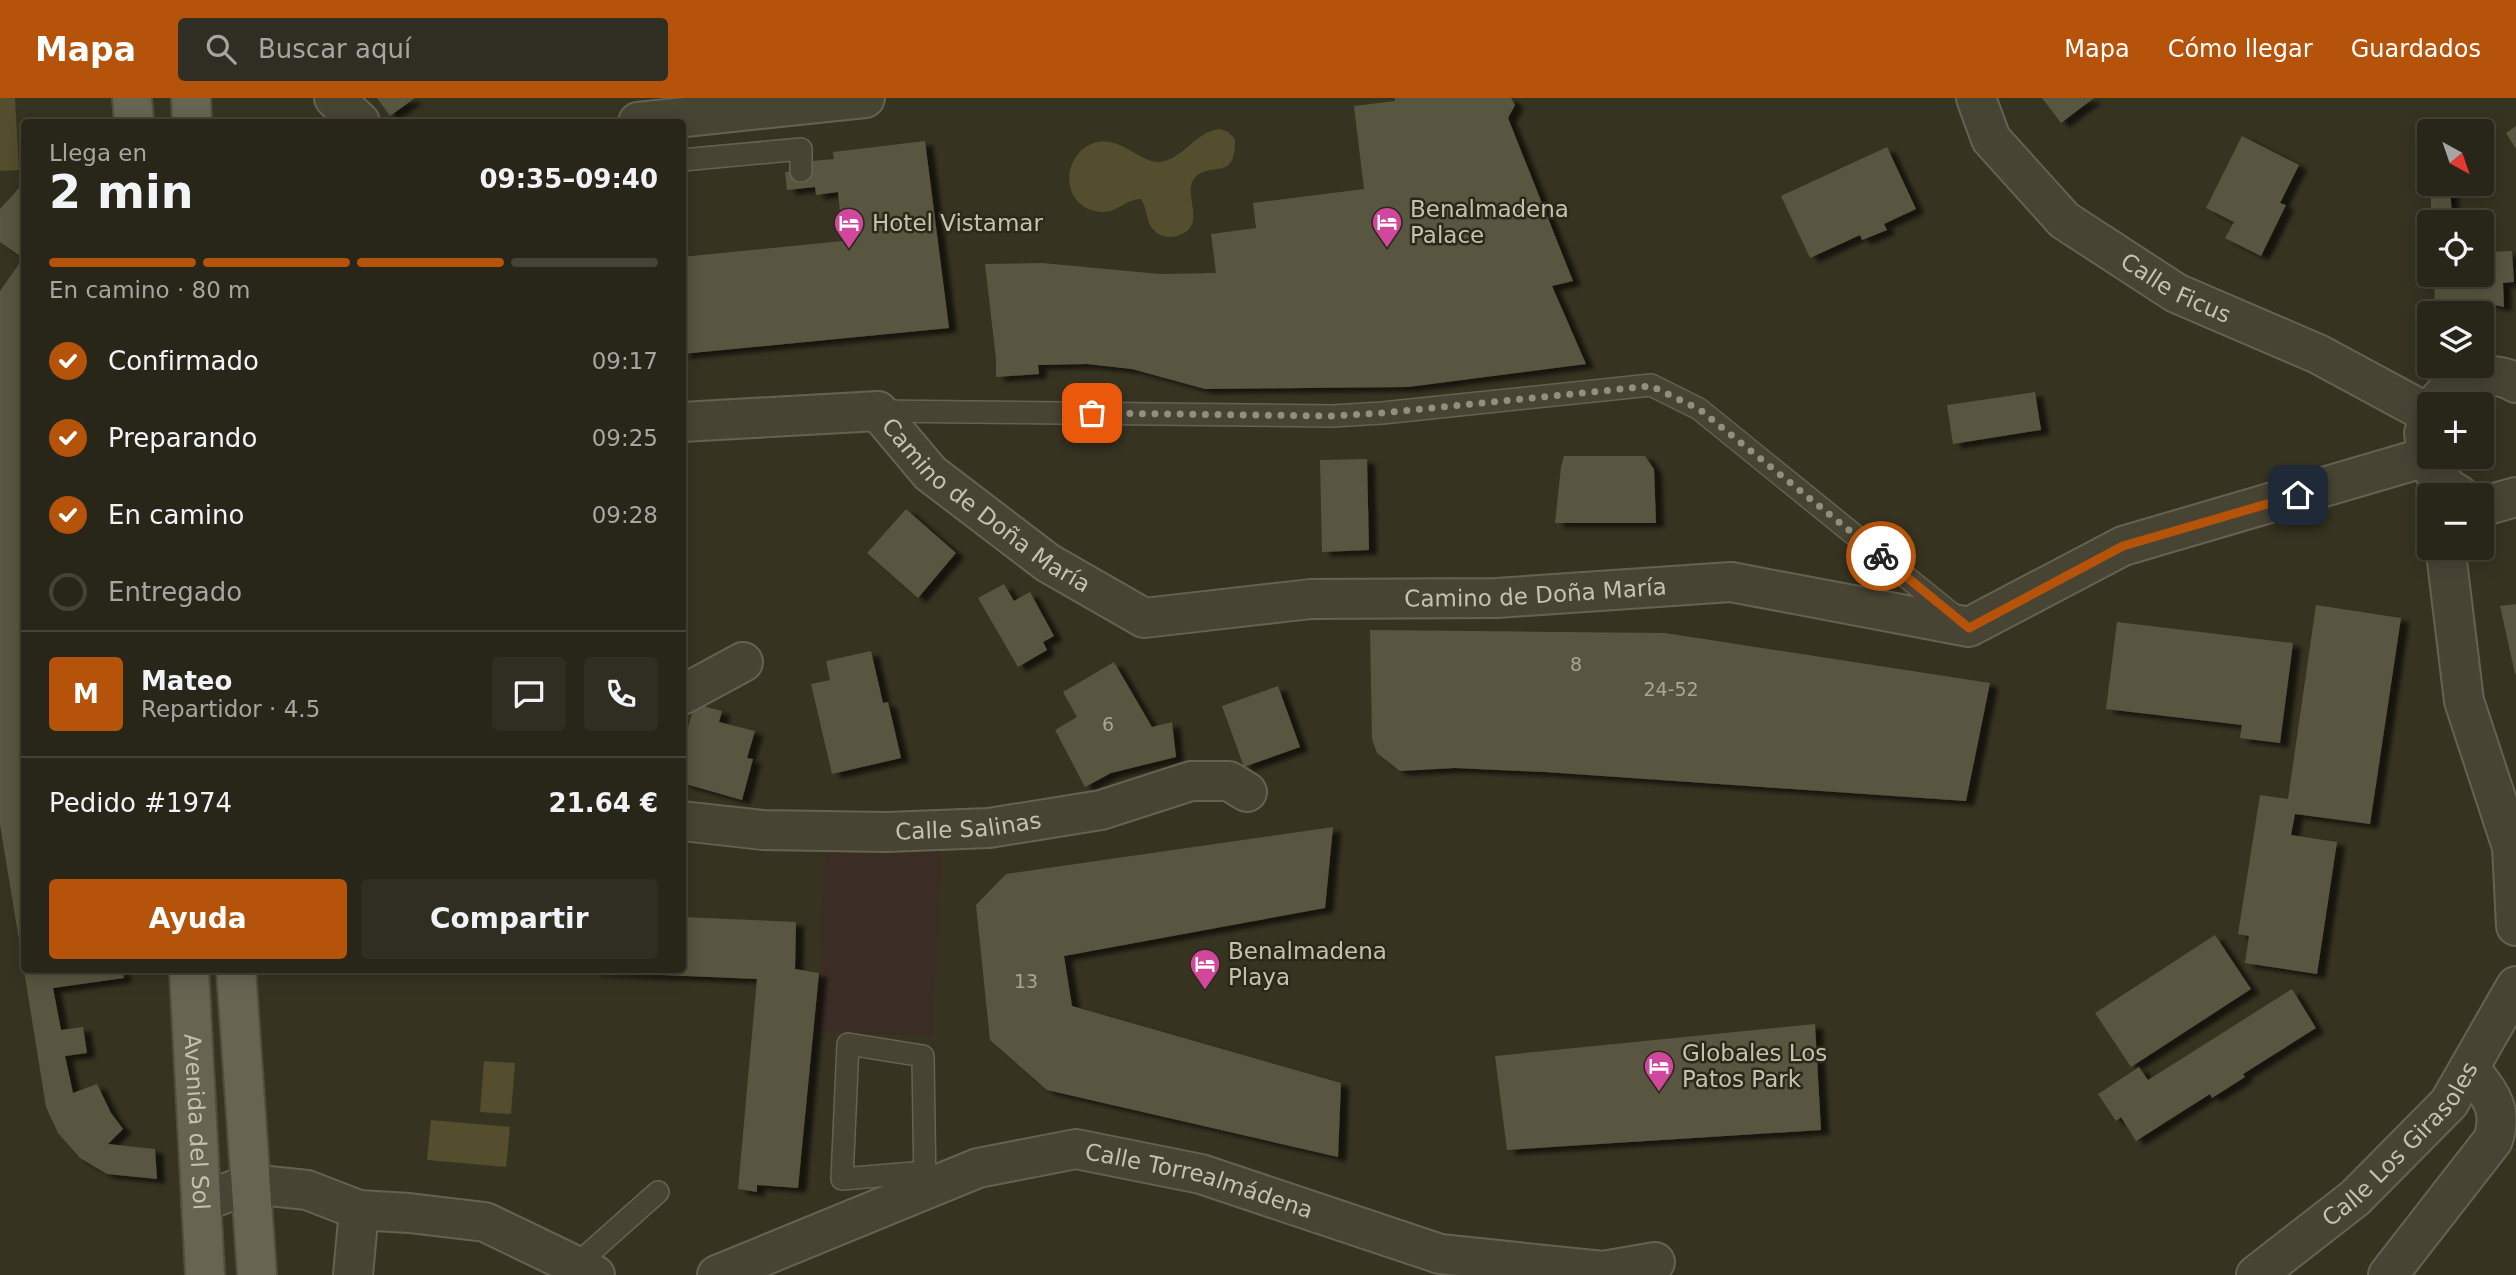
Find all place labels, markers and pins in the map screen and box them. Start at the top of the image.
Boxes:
place label: Benalmadena Palace [1410,196,1569,248]
hotel icon: Benalmadena Palace [1370,205,1404,249]
hotel icon: Hotel Vistamar [832,206,866,250]
place label: Hotel Vistamar [872,210,1043,236]
pin [1062,383,1122,443]
pin [2268,465,2328,525]
place label: Benalmadena Playa [1228,938,1387,990]
hotel icon: Benalmadena Playa [1188,947,1222,991]
place label: Globales Los Patos Park [1682,1040,1827,1092]
hotel icon: Globales Los Patos Park [1642,1049,1676,1093]

